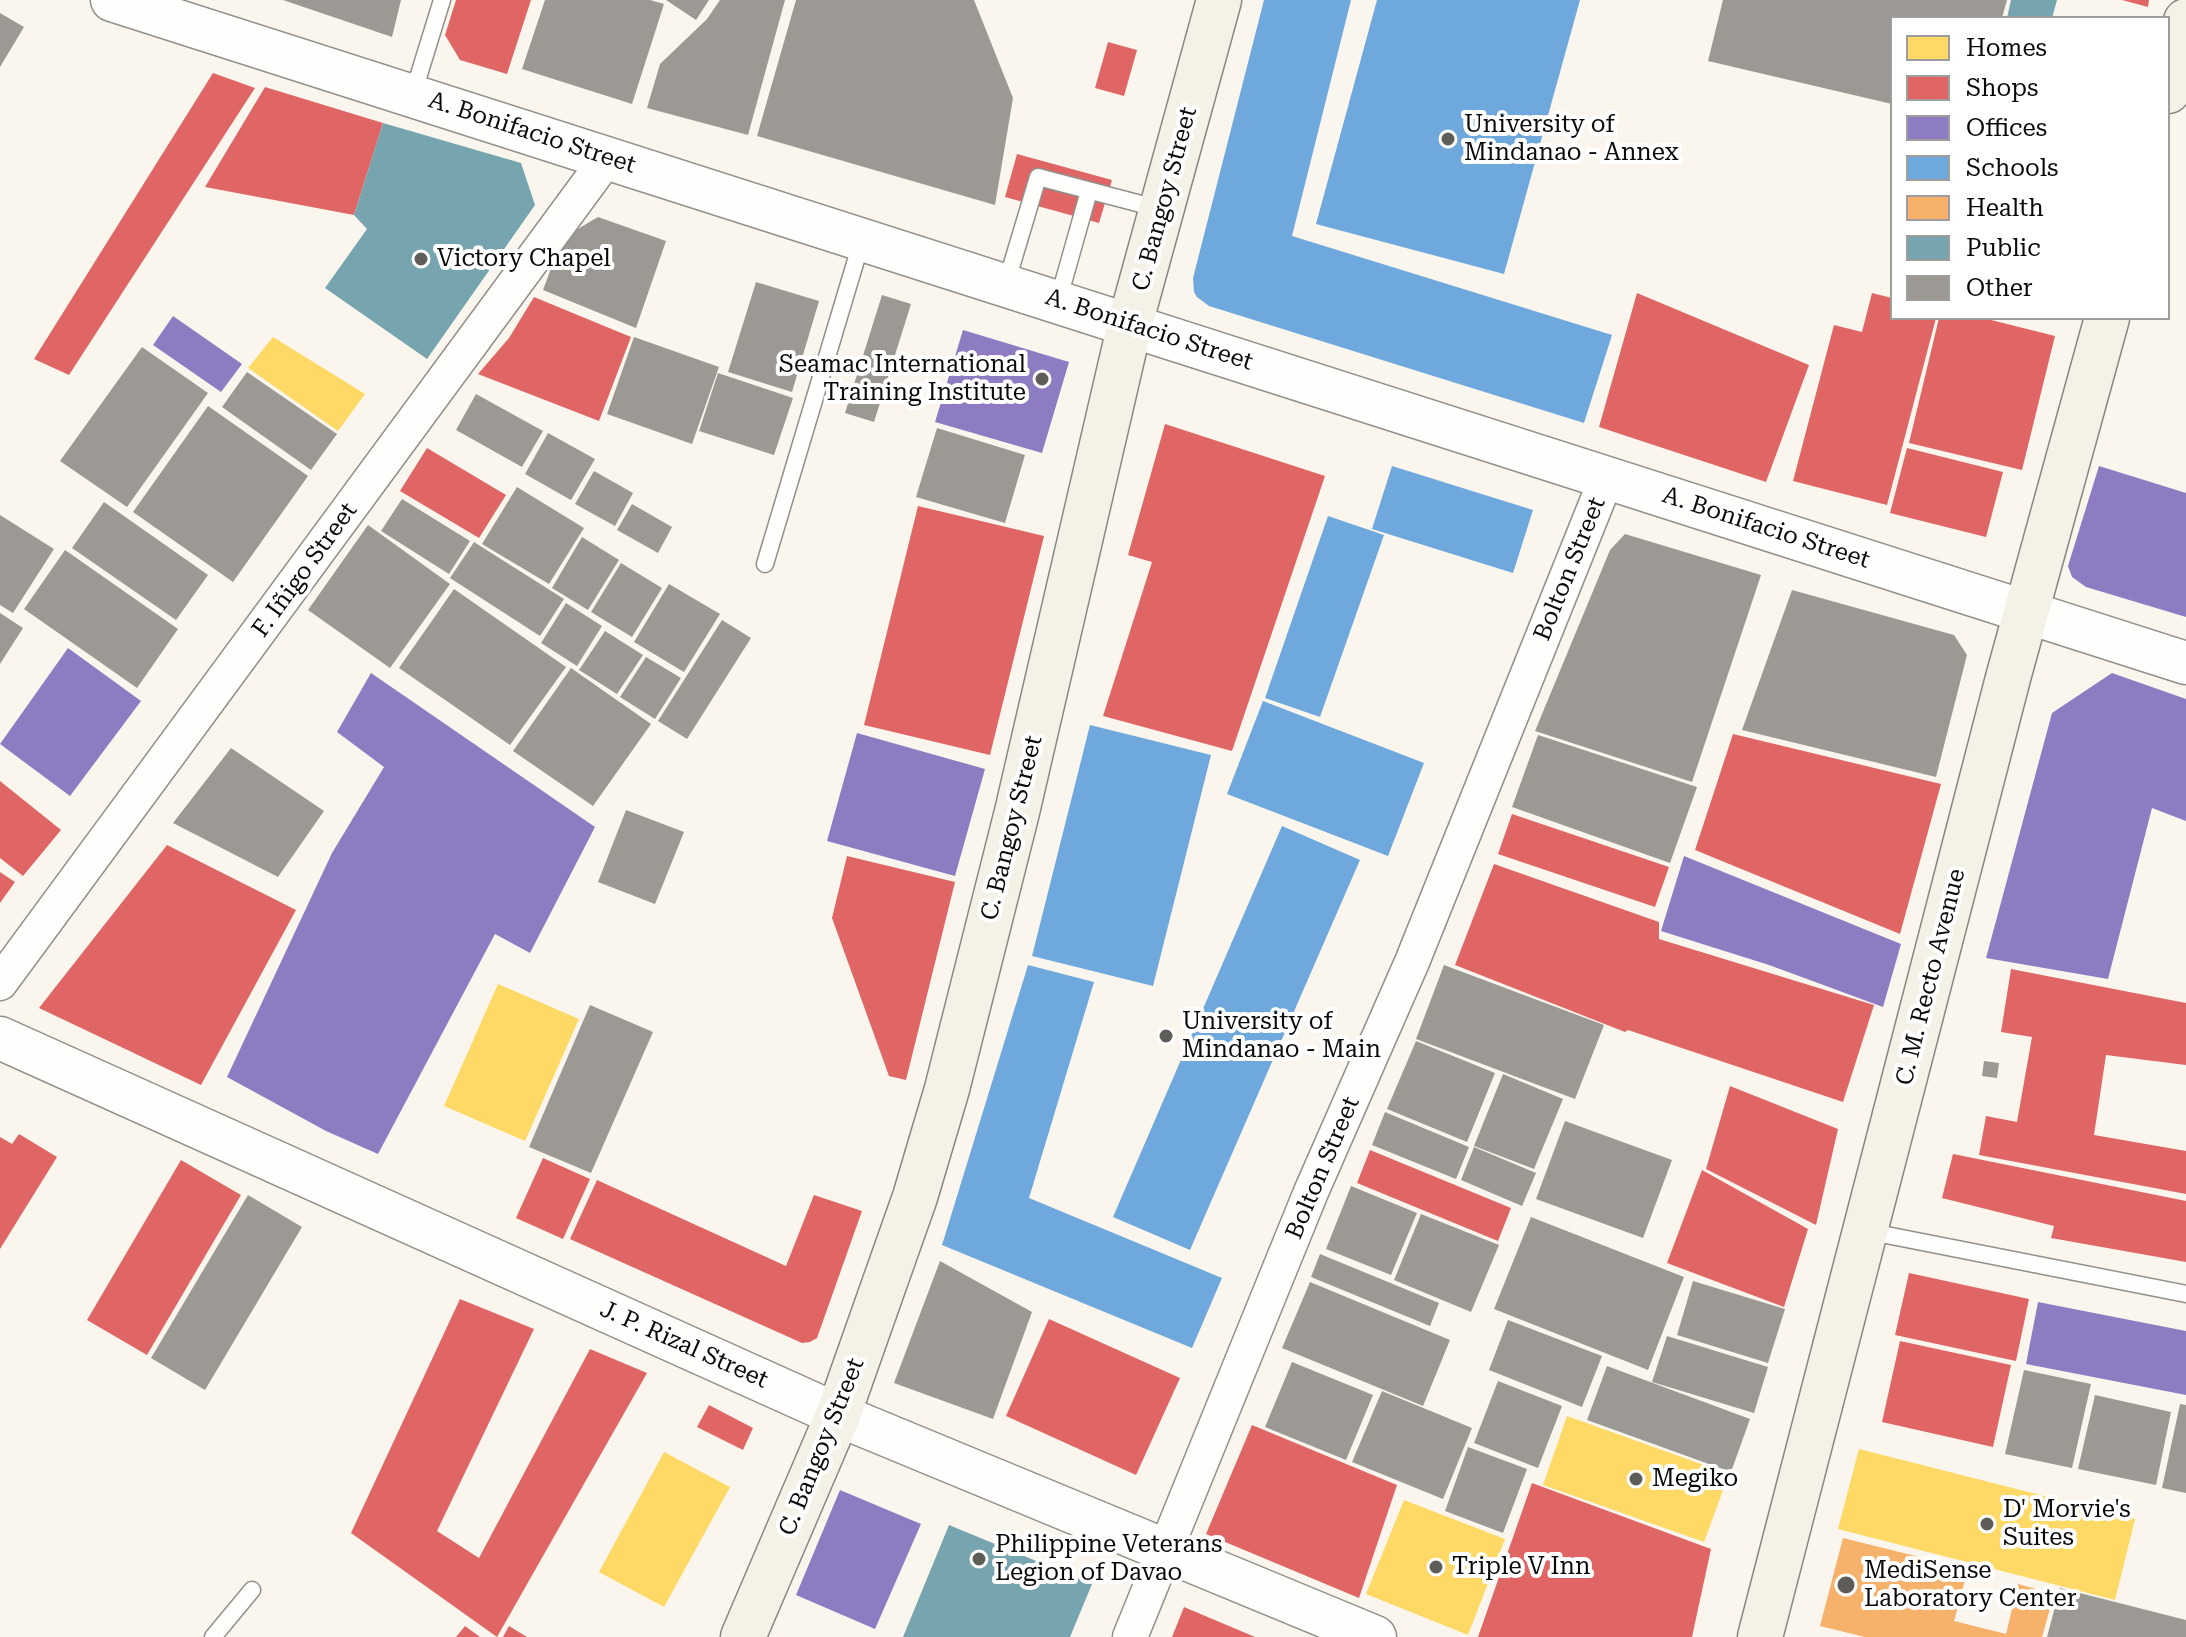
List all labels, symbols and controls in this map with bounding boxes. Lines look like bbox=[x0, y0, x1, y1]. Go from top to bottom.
legend bbox=[1890, 16, 2170, 320]
text: Homes bbox=[1966, 34, 2047, 62]
text: Shops bbox=[1966, 74, 2038, 102]
street label: A. Bonifacio Street bbox=[425, 86, 639, 180]
street label: C. Bangoy Street bbox=[1127, 104, 1203, 294]
place label: University of Mindanao - Annex bbox=[1464, 111, 1679, 167]
text: Offices bbox=[1966, 114, 2047, 142]
marker: University of Mindanao - Annex bbox=[1439, 130, 1457, 148]
text: Schools bbox=[1966, 154, 2059, 182]
text: Health bbox=[1966, 194, 2044, 222]
text: Public bbox=[1966, 234, 2041, 262]
place label: Victory Chapel bbox=[437, 245, 611, 273]
marker: Victory Chapel bbox=[412, 250, 430, 268]
text: Other bbox=[1966, 274, 2033, 302]
street label: A. Bonifacio Street bbox=[1042, 283, 1256, 377]
place label: Seamac International Training Institute bbox=[779, 351, 1026, 407]
marker: Seamac International Training Institute bbox=[1033, 370, 1051, 388]
street label: A. Bonifacio Street bbox=[1659, 481, 1873, 575]
street label: Bolton Street bbox=[1528, 493, 1612, 645]
street label: F. Iñigo Street bbox=[247, 497, 363, 643]
street label: C. Bangoy Street bbox=[975, 733, 1049, 923]
street label: C. M. Recto Avenue bbox=[1890, 866, 1972, 1088]
place label: University of Mindanao - Main bbox=[1182, 1008, 1381, 1064]
marker: University of Mindanao - Main bbox=[1157, 1027, 1175, 1045]
street label: Bolton Street bbox=[1280, 1092, 1366, 1244]
street label: J. P. Rizal Street bbox=[596, 1295, 772, 1395]
street label: C. Bangoy Street bbox=[773, 1354, 871, 1540]
place label: Megiko bbox=[1652, 1465, 1738, 1493]
marker: Megiko bbox=[1627, 1470, 1645, 1488]
place label: D' Morvie's Suites bbox=[2003, 1496, 2131, 1552]
marker: D' Morvie's Suites bbox=[1978, 1515, 1996, 1533]
place label: Philippine Veterans Legion of Davao bbox=[995, 1531, 1222, 1587]
marker: Philippine Veterans Legion of Davao bbox=[970, 1550, 988, 1568]
place label: Triple V Inn bbox=[1452, 1553, 1591, 1581]
place label: MediSense Laboratory Center bbox=[1864, 1557, 2076, 1613]
marker: Triple V Inn bbox=[1427, 1558, 1445, 1576]
marker: MediSense Laboratory Center bbox=[1835, 1574, 1857, 1596]

